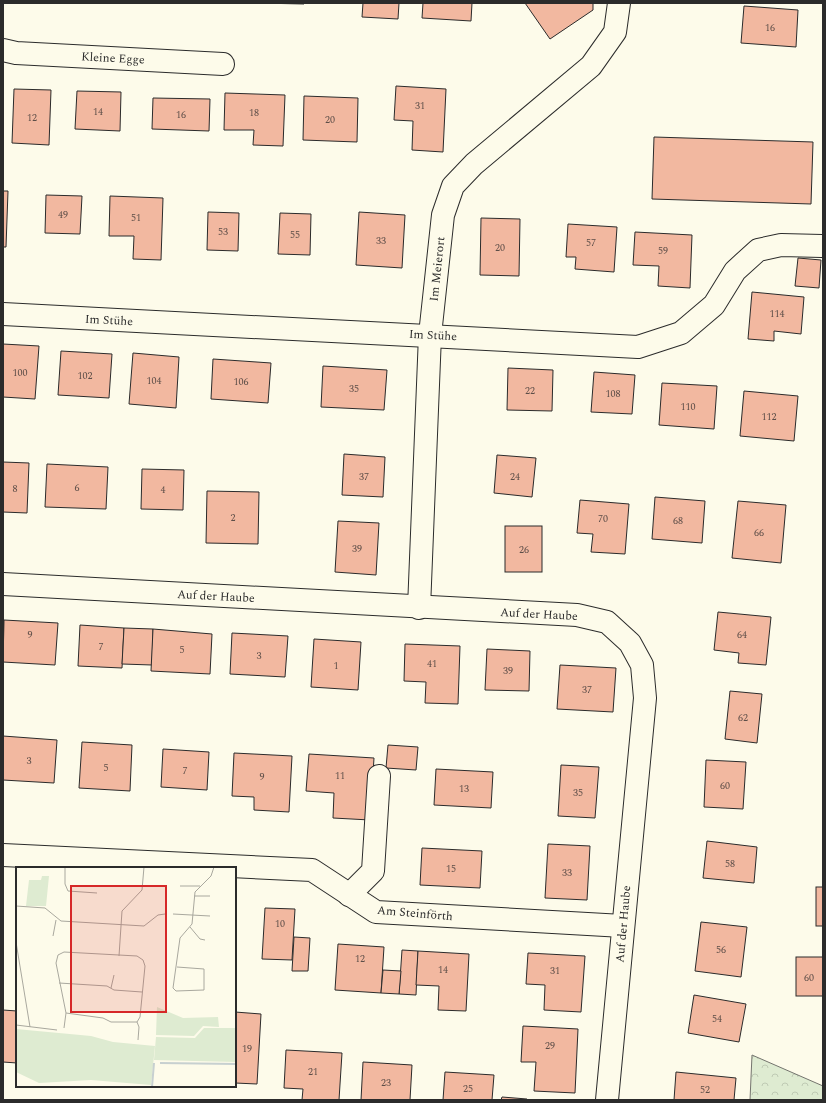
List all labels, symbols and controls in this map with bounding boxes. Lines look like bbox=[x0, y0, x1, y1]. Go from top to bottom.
house number: 16 bbox=[765, 20, 775, 36]
street label: Kleine Egge bbox=[81, 47, 145, 70]
house number: 31 bbox=[415, 98, 425, 114]
house number: 14 bbox=[93, 104, 103, 120]
house number: 18 bbox=[249, 105, 259, 121]
house number: 16 bbox=[176, 107, 186, 123]
house number: 12 bbox=[27, 110, 37, 126]
house number: 20 bbox=[325, 112, 335, 128]
house number: 49 bbox=[58, 207, 68, 223]
house number: 51 bbox=[131, 210, 141, 226]
house number: 53 bbox=[218, 224, 228, 240]
house number: 55 bbox=[290, 227, 300, 243]
house number: 33 bbox=[376, 233, 386, 249]
house number: 57 bbox=[586, 235, 596, 251]
street label: Im Meierort bbox=[425, 236, 450, 302]
house number: 20 bbox=[495, 240, 505, 256]
house number: 59 bbox=[658, 243, 668, 259]
house number: 114 bbox=[770, 306, 785, 322]
street label: Im Stühe bbox=[84, 310, 134, 331]
street label: Im Stühe bbox=[408, 325, 458, 346]
house number: 100 bbox=[13, 365, 28, 381]
house number: 102 bbox=[78, 368, 93, 384]
house number: 104 bbox=[147, 373, 162, 389]
house number: 106 bbox=[234, 374, 249, 390]
house number: 35 bbox=[349, 381, 359, 397]
house number: 22 bbox=[525, 383, 535, 399]
house number: 108 bbox=[606, 386, 621, 402]
house number: 110 bbox=[681, 399, 696, 415]
house number: 112 bbox=[762, 409, 777, 425]
house number: 37 bbox=[359, 469, 369, 485]
house number: 24 bbox=[510, 469, 520, 485]
house number: 6 bbox=[75, 480, 80, 496]
house number: 8 bbox=[13, 481, 18, 497]
house number: 4 bbox=[161, 482, 166, 498]
house number: 2 bbox=[231, 510, 236, 526]
house number: 70 bbox=[598, 511, 608, 527]
house number: 68 bbox=[673, 513, 683, 529]
house number: 66 bbox=[754, 525, 764, 541]
house number: 39 bbox=[352, 541, 362, 557]
house number: 26 bbox=[519, 542, 529, 558]
street label: Auf der Haube bbox=[177, 585, 255, 608]
street label: Auf der Haube bbox=[500, 603, 578, 626]
house number: 9 bbox=[28, 627, 33, 643]
house number: 64 bbox=[737, 627, 747, 643]
house number: 7 bbox=[99, 639, 104, 655]
house number: 5 bbox=[180, 642, 185, 658]
house number: 3 bbox=[257, 648, 262, 664]
house number: 41 bbox=[427, 656, 437, 672]
house number: 1 bbox=[334, 658, 339, 674]
house number: 39 bbox=[503, 663, 513, 679]
house number: 37 bbox=[582, 682, 592, 698]
house number: 62 bbox=[738, 710, 748, 726]
house number: 3 bbox=[27, 753, 32, 769]
house number: 5 bbox=[104, 760, 109, 776]
house number: 7 bbox=[183, 763, 188, 779]
house number: 11 bbox=[335, 768, 345, 784]
house number: 9 bbox=[260, 769, 265, 785]
house number: 60 bbox=[720, 778, 730, 794]
house number: 13 bbox=[459, 781, 469, 797]
house number: 35 bbox=[573, 785, 583, 801]
house number: 58 bbox=[725, 856, 735, 872]
house number: 15 bbox=[446, 861, 456, 877]
house number: 33 bbox=[562, 865, 572, 881]
inset map bbox=[16, 867, 236, 1087]
street label: Auf der Haube bbox=[611, 884, 636, 964]
street label: Am Steinförth bbox=[376, 901, 454, 926]
house number: 10 bbox=[275, 916, 285, 932]
house number: 56 bbox=[716, 942, 726, 958]
house number: 12 bbox=[355, 951, 365, 967]
house number: 14 bbox=[438, 962, 448, 978]
house number: 31 bbox=[550, 963, 560, 979]
house number: 60 bbox=[804, 970, 814, 986]
house number: 54 bbox=[712, 1011, 722, 1027]
house number: 29 bbox=[545, 1038, 555, 1054]
house number: 19 bbox=[242, 1041, 252, 1057]
house number: 21 bbox=[308, 1064, 318, 1080]
house number: 23 bbox=[381, 1075, 391, 1091]
house number: 25 bbox=[463, 1081, 473, 1097]
house number: 52 bbox=[700, 1082, 710, 1098]

